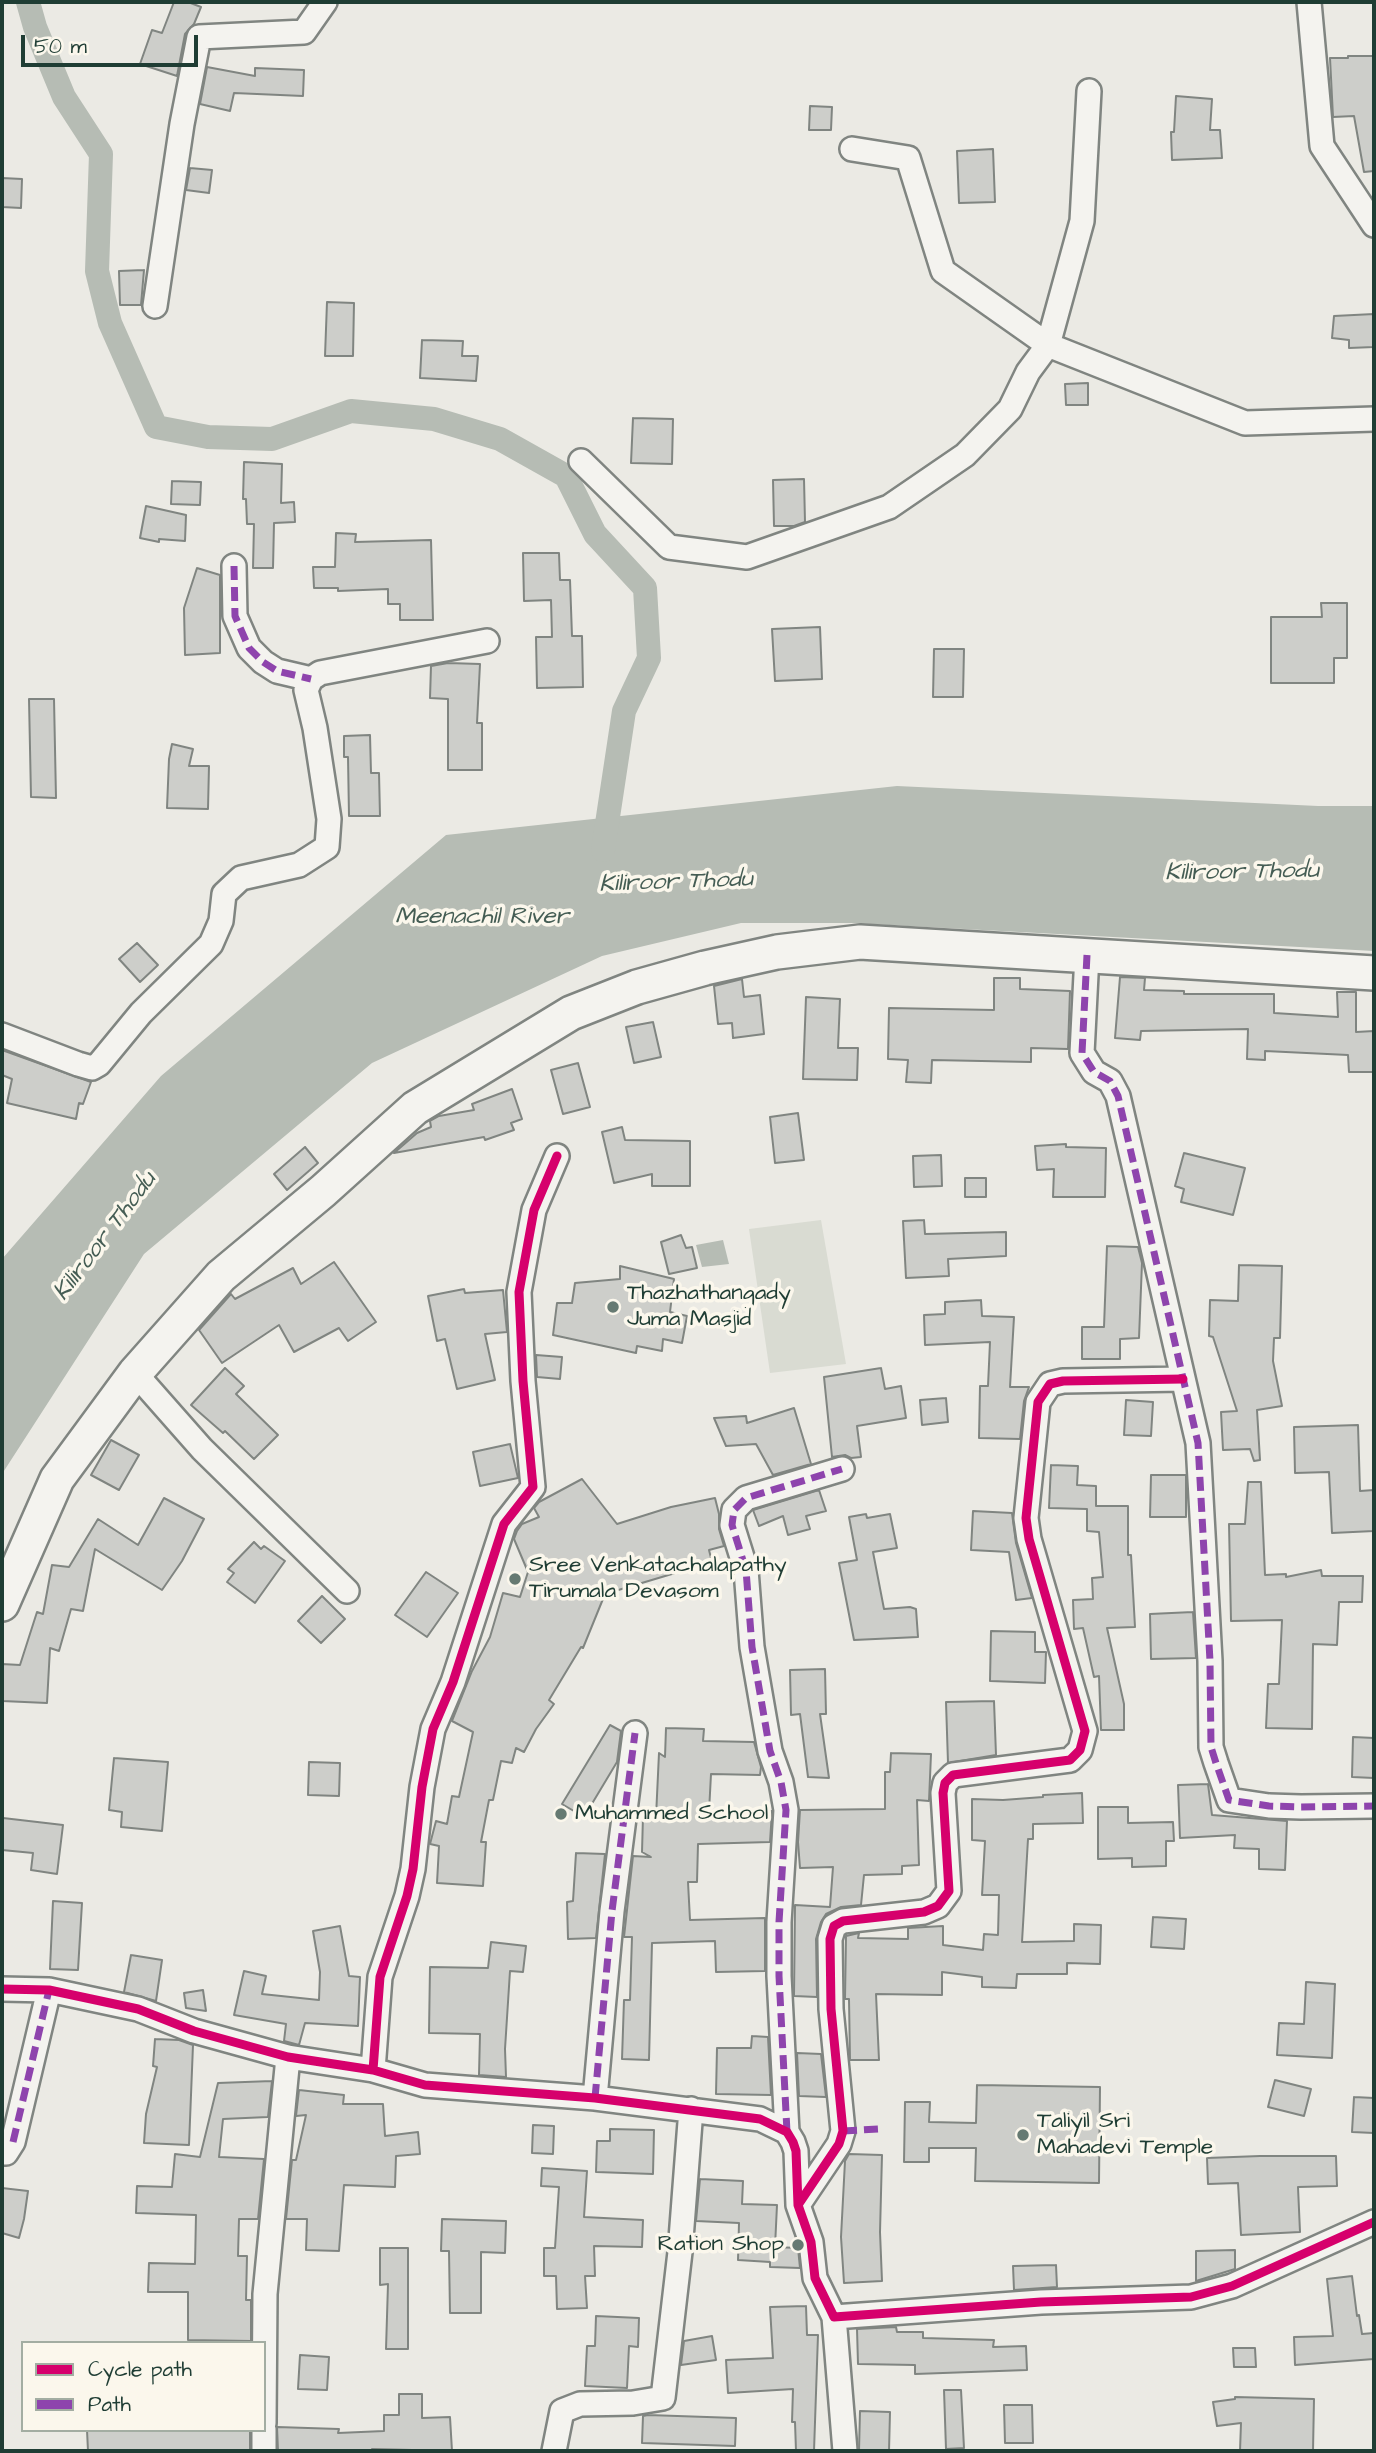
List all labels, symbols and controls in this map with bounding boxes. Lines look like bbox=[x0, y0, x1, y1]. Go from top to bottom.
scale bar bbox=[24, 21, 201, 65]
text: 50 m bbox=[34, 32, 87, 61]
water label: Kiliroor Thodu bbox=[1165, 857, 1319, 889]
water label: Kiliroor Thodu bbox=[599, 866, 753, 900]
water label: Meenachil River bbox=[395, 904, 569, 932]
water label: Kiliroor Thodu bbox=[48, 1167, 164, 1307]
place label: Thazhathangady Juma Masjid bbox=[627, 1280, 791, 1334]
marker: Thazhathangady Juma Masjid bbox=[605, 1299, 621, 1315]
place label: Sree Venkatachalapathy Tirumala Devasom bbox=[529, 1552, 787, 1606]
marker: Sree Venkatachalapathy Tirumala Devasom bbox=[507, 1571, 523, 1587]
place label: Muhammed School bbox=[575, 1800, 768, 1828]
marker: Muhammed School bbox=[553, 1806, 569, 1822]
place label: Taliyil Sri Mahadevi Temple bbox=[1037, 2108, 1213, 2162]
marker: Taliyil Sri Mahadevi Temple bbox=[1015, 2127, 1031, 2143]
place label: Ration Shop bbox=[658, 2231, 784, 2259]
marker: Ration Shop bbox=[790, 2237, 806, 2253]
legend bbox=[21, 2341, 266, 2432]
text: Cycle path bbox=[88, 2355, 192, 2384]
text: Path bbox=[88, 2390, 131, 2419]

